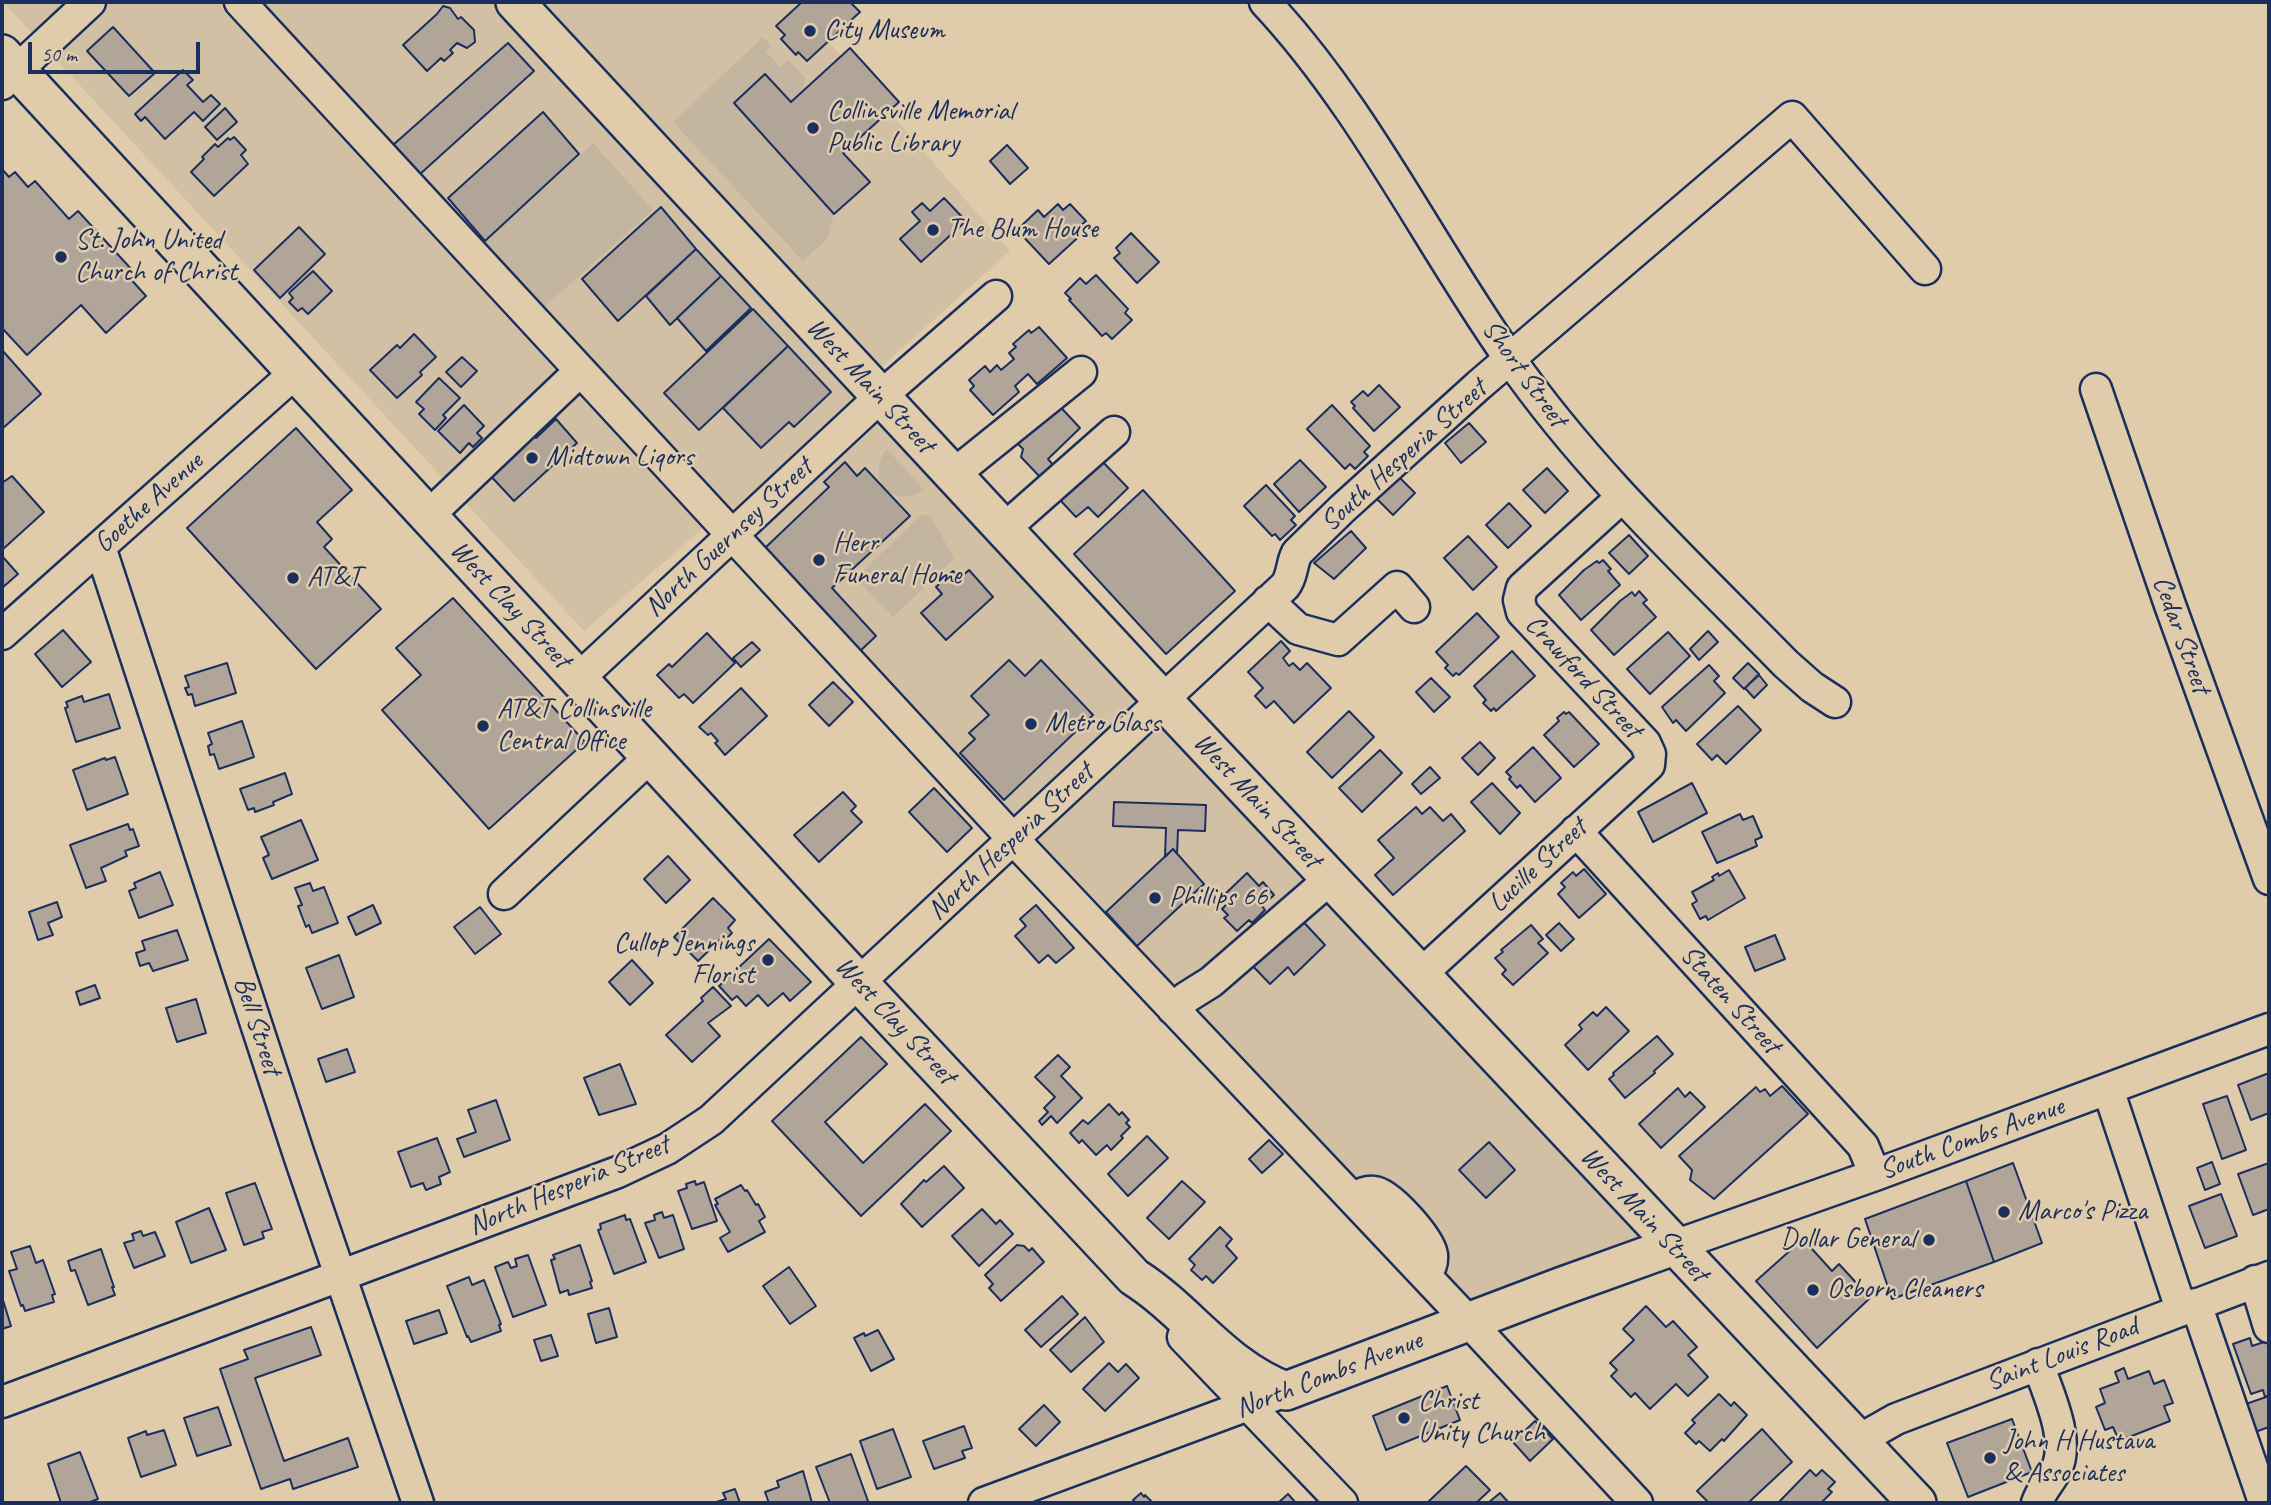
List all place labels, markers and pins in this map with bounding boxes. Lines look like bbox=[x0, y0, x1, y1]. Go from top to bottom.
place label: City Museum bbox=[824, 14, 944, 48]
marker: City Museum bbox=[802, 23, 818, 39]
place label: Collinsville Memorial Public Library bbox=[827, 95, 1014, 161]
marker: Collinsville Memorial Public Library bbox=[805, 120, 821, 136]
place label: The Blum House bbox=[947, 213, 1098, 247]
marker: The Blum House bbox=[925, 222, 941, 238]
place label: St. John United Church of Christ bbox=[75, 224, 237, 290]
marker: St. John United Church of Christ bbox=[53, 249, 69, 265]
place label: Midtown Liqors bbox=[546, 441, 693, 475]
marker: Midtown Liqors bbox=[524, 450, 540, 466]
place label: Herr Funeral Home bbox=[833, 527, 961, 593]
marker: Herr Funeral Home bbox=[811, 552, 827, 568]
place label: AT&T bbox=[307, 561, 361, 595]
marker: AT&T bbox=[285, 570, 301, 586]
place label: AT&T Collinsville Central Office bbox=[497, 693, 651, 759]
place label: Metro Glass bbox=[1045, 707, 1160, 741]
marker: Metro Glass bbox=[1023, 716, 1039, 732]
marker: AT&T Collinsville Central Office bbox=[475, 718, 491, 734]
place label: Phillips 66 bbox=[1169, 881, 1267, 915]
marker: Phillips 66 bbox=[1147, 890, 1163, 906]
place label: Cullop Jennings Florist bbox=[614, 927, 754, 993]
marker: Cullop Jennings Florist bbox=[760, 952, 776, 968]
place label: Marco's Pizza bbox=[2018, 1195, 2147, 1229]
marker: Marco's Pizza bbox=[1996, 1204, 2012, 1220]
place label: Dollar General bbox=[1780, 1223, 1915, 1257]
marker: Dollar General bbox=[1921, 1232, 1937, 1248]
place label: Osborn Cleaners bbox=[1827, 1273, 1982, 1307]
marker: Osborn Cleaners bbox=[1805, 1282, 1821, 1298]
place label: Christ Unity Church bbox=[1418, 1385, 1545, 1451]
marker: Christ Unity Church bbox=[1396, 1410, 1412, 1426]
place label: John H Hustava & Associates bbox=[2004, 1425, 2154, 1491]
marker: John H Hustava & Associates bbox=[1982, 1450, 1998, 1466]

